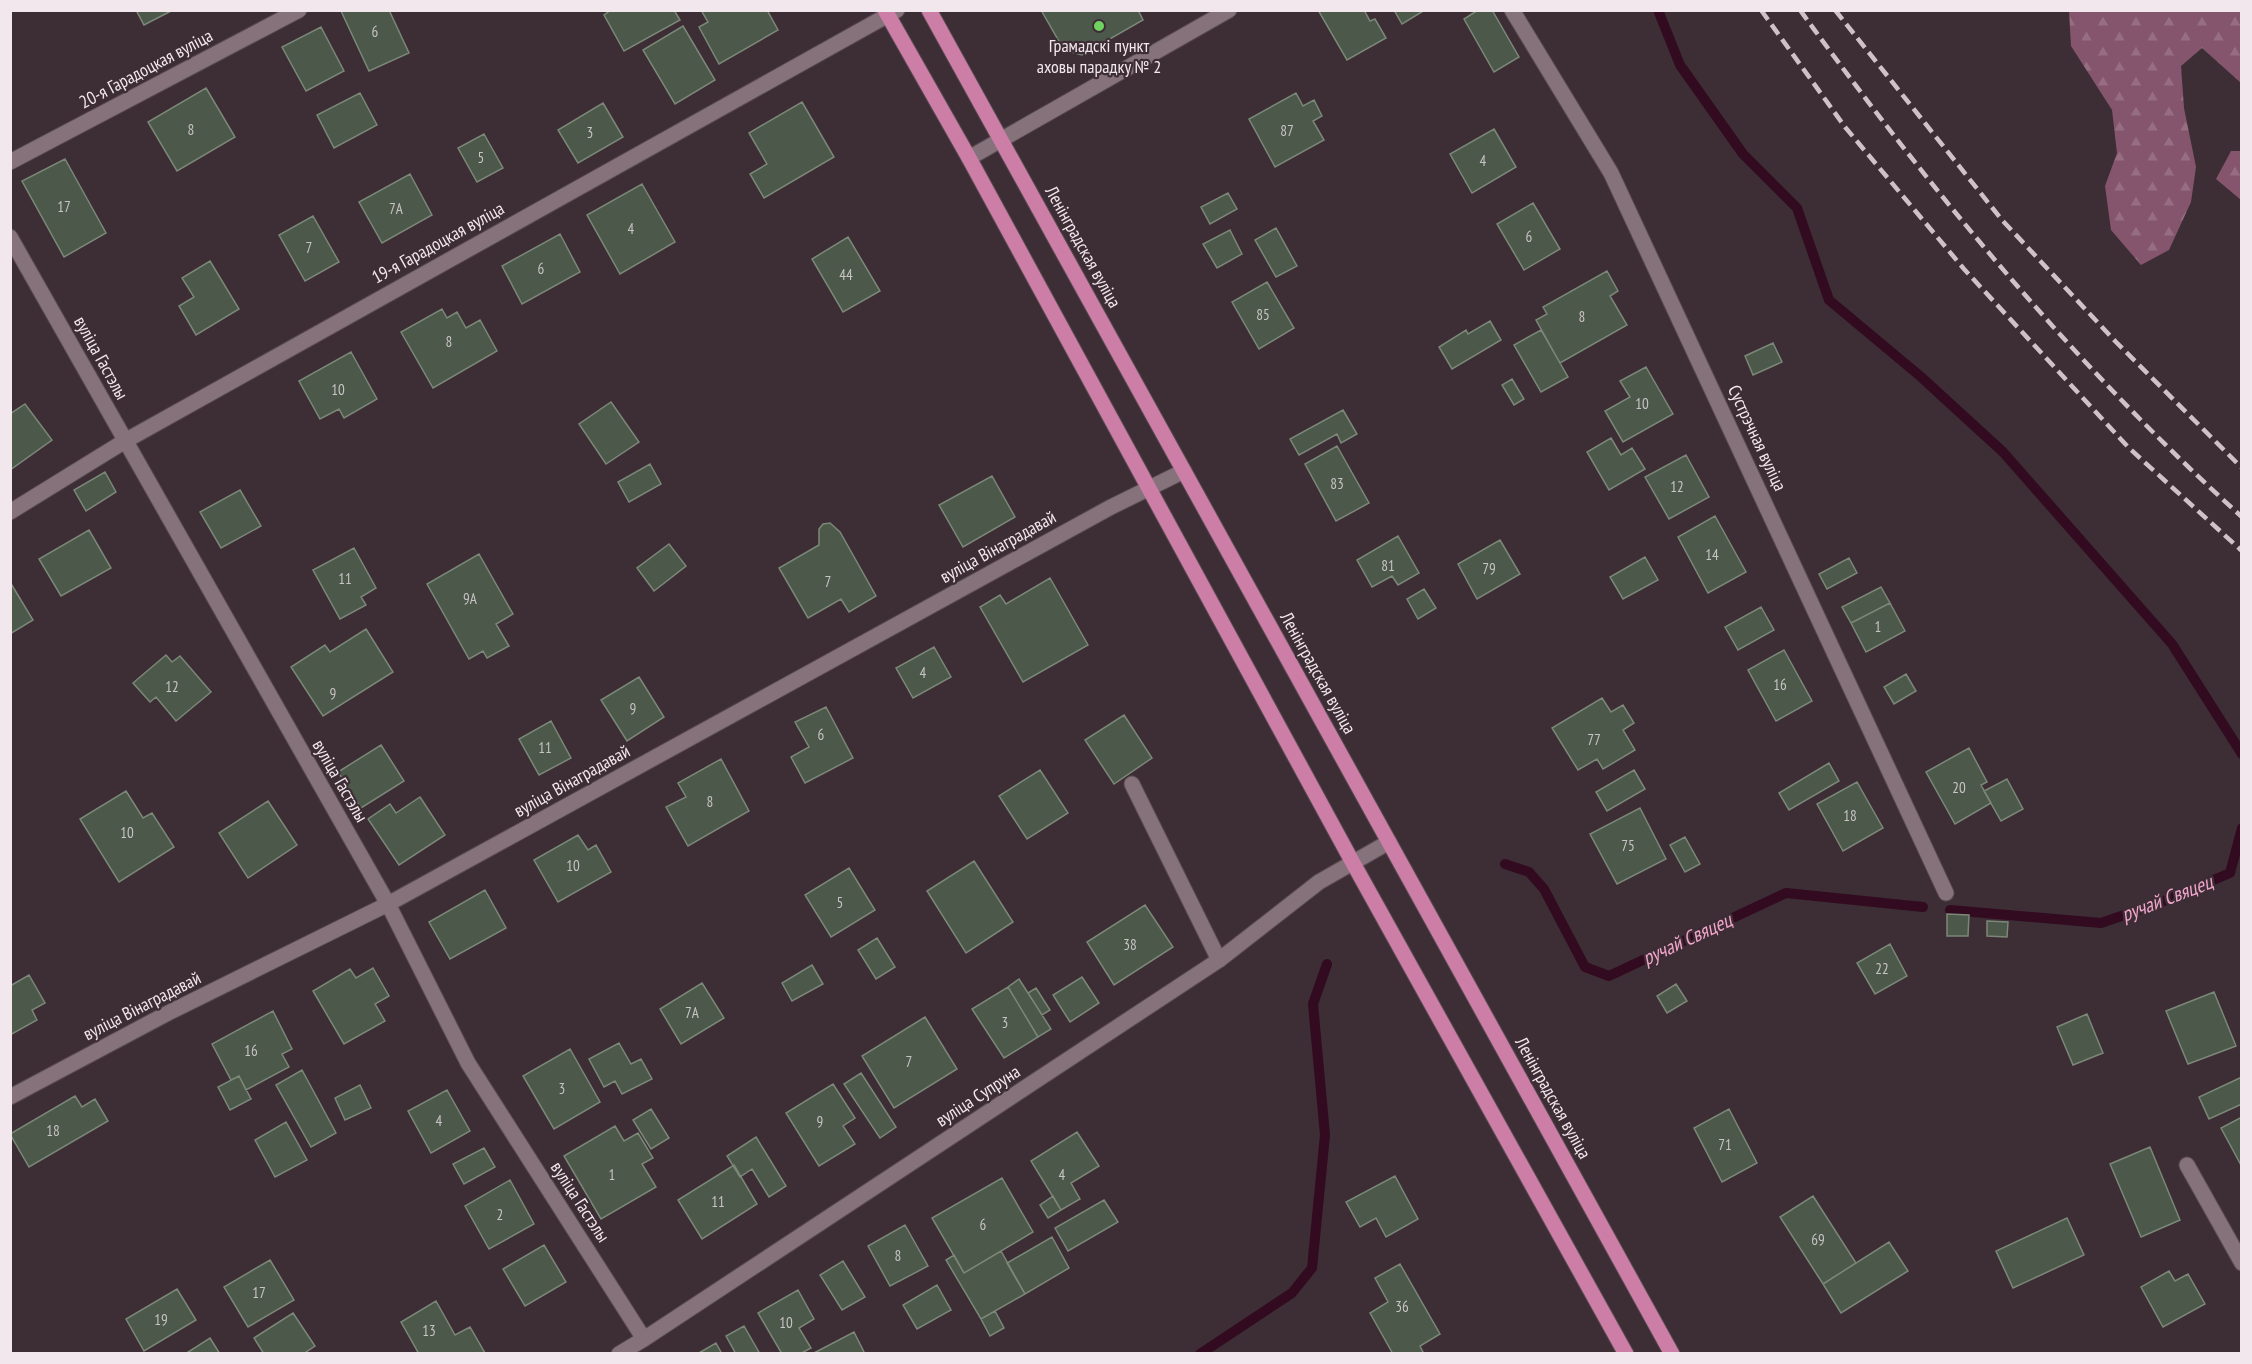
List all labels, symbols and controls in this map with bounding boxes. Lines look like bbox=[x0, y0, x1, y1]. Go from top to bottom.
marker: Грамадскі пункт аховы парадку № 2 bbox=[1092, 19, 1106, 33]
house number: 6 bbox=[372, 22, 379, 41]
street label: 20-я Гарадоцкая вуліца bbox=[75, 24, 217, 113]
place label: Грамадскі пункт аховы парадку № 2 bbox=[1037, 34, 1161, 78]
house number: 8 bbox=[188, 120, 194, 139]
house number: 87 bbox=[1280, 121, 1294, 140]
house number: 3 bbox=[587, 123, 593, 142]
house number: 5 bbox=[478, 148, 484, 167]
house number: 4 bbox=[1480, 151, 1487, 170]
street label: Ленінградская вуліца bbox=[1040, 181, 1126, 312]
house number: 17 bbox=[57, 197, 71, 216]
street label: 19-я Гарадоцкая вуліца bbox=[367, 197, 508, 289]
house number: 7А bbox=[389, 199, 404, 218]
house number: 4 bbox=[628, 219, 635, 238]
house number: 6 bbox=[1526, 227, 1533, 246]
house number: 7 bbox=[306, 238, 312, 257]
house number: 6 bbox=[538, 259, 545, 278]
house number: 44 bbox=[839, 265, 853, 284]
house number: 85 bbox=[1256, 305, 1270, 324]
house number: 8 bbox=[1579, 307, 1585, 326]
street label: вуліца Гастэлы bbox=[69, 312, 134, 403]
house number: 8 bbox=[446, 332, 452, 351]
house number: 10 bbox=[331, 380, 345, 399]
street label: Сустрэчная вуліца bbox=[1723, 381, 1792, 494]
house number: 10 bbox=[1635, 394, 1649, 413]
house number: 83 bbox=[1330, 474, 1344, 493]
house number: 12 bbox=[1670, 477, 1684, 496]
street label: вуліца Вінаградавай bbox=[936, 505, 1060, 588]
house number: 14 bbox=[1705, 545, 1719, 564]
house number: 81 bbox=[1381, 556, 1395, 575]
house number: 79 bbox=[1482, 559, 1496, 578]
house number: 11 bbox=[338, 569, 352, 588]
house number: 7 bbox=[825, 572, 831, 591]
house number: 9А bbox=[463, 589, 478, 608]
street label: Ленінградская вуліца bbox=[1275, 607, 1361, 738]
house number: 1 bbox=[1875, 617, 1881, 636]
house number: 4 bbox=[920, 663, 927, 682]
house number: 16 bbox=[1773, 675, 1787, 694]
house number: 12 bbox=[165, 677, 179, 696]
house number: 9 bbox=[330, 684, 336, 703]
house number: 9 bbox=[630, 699, 636, 718]
house number: 6 bbox=[818, 725, 825, 744]
house number: 77 bbox=[1587, 730, 1601, 749]
street label: вуліца Гастэлы bbox=[308, 735, 373, 826]
house number: 11 bbox=[538, 738, 552, 757]
street label: вуліца Вінаградавай bbox=[510, 739, 634, 822]
house number: 20 bbox=[1952, 778, 1966, 797]
house number: 8 bbox=[707, 792, 713, 811]
house number: 18 bbox=[1843, 806, 1857, 825]
house number: 10 bbox=[120, 823, 134, 842]
house number: 75 bbox=[1621, 836, 1635, 855]
house number: 10 bbox=[566, 856, 580, 875]
water label: ручай Свяцец bbox=[2118, 868, 2217, 927]
house number: 5 bbox=[837, 893, 843, 912]
water label: ручай Свяцец bbox=[1638, 906, 1737, 971]
house number: 38 bbox=[1123, 935, 1137, 954]
house number: 22 bbox=[1875, 959, 1889, 978]
street label: вуліца Вінаградавай bbox=[79, 966, 205, 1045]
house number: 7А bbox=[685, 1003, 700, 1022]
house number: 3 bbox=[1002, 1013, 1008, 1032]
street label: Ленінградская вуліца bbox=[1510, 1032, 1596, 1163]
house number: 16 bbox=[244, 1041, 258, 1060]
house number: 7 bbox=[906, 1052, 912, 1071]
street label: вуліца Супруна bbox=[931, 1060, 1024, 1131]
house number: 3 bbox=[559, 1079, 565, 1098]
house number: 4 bbox=[436, 1111, 443, 1130]
house number: 9 bbox=[817, 1112, 823, 1131]
house number: 18 bbox=[46, 1121, 60, 1140]
house number: 71 bbox=[1718, 1135, 1732, 1154]
street label: вуліца Гастэлы bbox=[546, 1157, 615, 1246]
house number: 1 bbox=[609, 1165, 615, 1184]
house number: 4 bbox=[1059, 1165, 1066, 1184]
house number: 11 bbox=[711, 1192, 725, 1211]
house number: 2 bbox=[497, 1205, 503, 1224]
house number: 6 bbox=[980, 1215, 987, 1234]
house number: 69 bbox=[1811, 1230, 1825, 1249]
house number: 8 bbox=[895, 1246, 901, 1265]
house number: 17 bbox=[252, 1283, 266, 1302]
house number: 36 bbox=[1395, 1297, 1409, 1316]
house number: 19 bbox=[154, 1310, 168, 1329]
house number: 10 bbox=[779, 1313, 793, 1332]
house number: 13 bbox=[422, 1321, 436, 1340]

